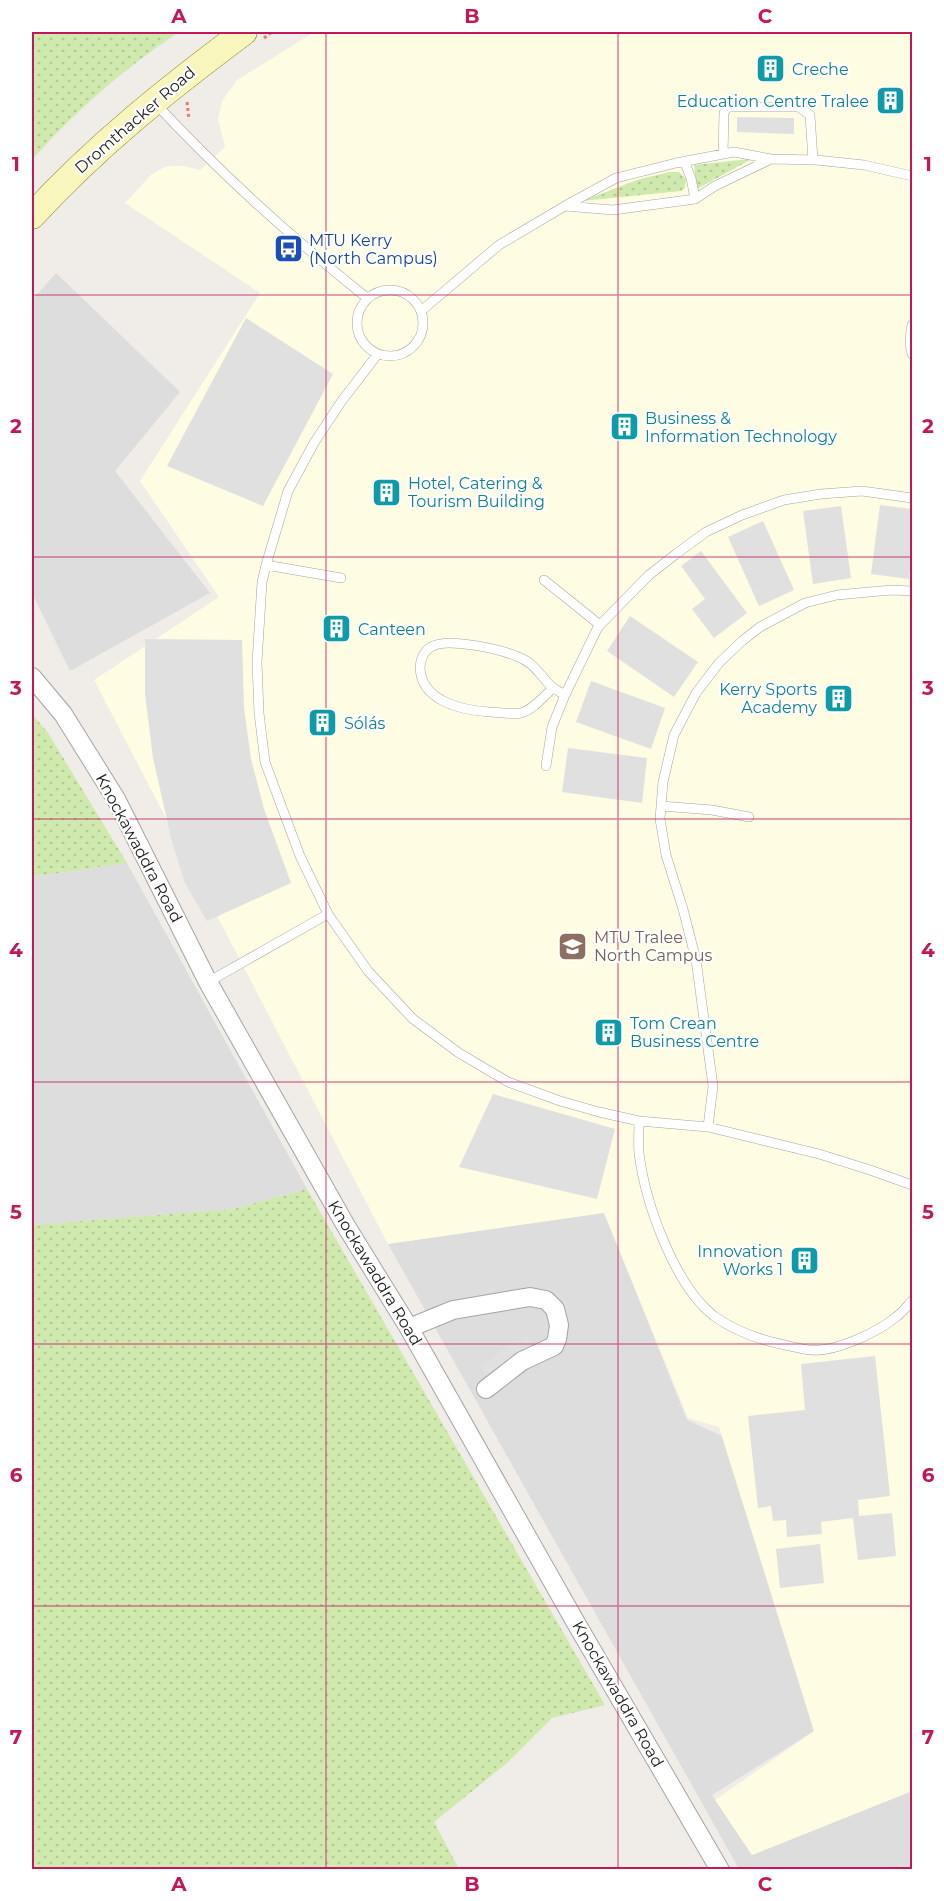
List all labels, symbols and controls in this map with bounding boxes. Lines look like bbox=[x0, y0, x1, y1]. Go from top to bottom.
text: A bbox=[170, 4, 187, 28]
text: B bbox=[464, 4, 480, 28]
text: C bbox=[758, 4, 773, 28]
building icon: Creche bbox=[755, 53, 787, 85]
place label: Creche bbox=[792, 60, 849, 79]
street label: Dromthacker Road bbox=[71, 63, 199, 177]
building icon: Education Centre Tralee bbox=[874, 85, 906, 117]
place label: Education Centre Tralee bbox=[677, 92, 869, 111]
text: 1 bbox=[12, 152, 20, 176]
text: 1 bbox=[924, 152, 932, 176]
place label: MTU Kerry (North Campus) bbox=[309, 231, 438, 268]
bus stop icon: MTU Kerry (North Campus) bbox=[272, 233, 304, 265]
place label: Business & Information Technology bbox=[645, 409, 837, 446]
building icon: Business & Information Technology bbox=[608, 411, 640, 443]
text: 2 bbox=[10, 414, 22, 438]
text: 2 bbox=[922, 414, 934, 438]
place label: Hotel, Catering & Tourism Building bbox=[408, 474, 545, 511]
building icon: Hotel, Catering & Tourism Building bbox=[371, 476, 403, 508]
building icon: Canteen bbox=[321, 613, 353, 645]
place label: Canteen bbox=[358, 620, 426, 639]
text: 3 bbox=[9, 676, 22, 700]
text: 3 bbox=[921, 676, 934, 700]
place label: Kerry Sports Academy bbox=[719, 680, 817, 717]
building icon: Kerry Sports Academy bbox=[822, 682, 854, 714]
building icon: Sólás bbox=[307, 707, 339, 739]
place label: Sólás bbox=[344, 714, 386, 733]
street label: Knockawaddra Road bbox=[92, 770, 186, 926]
place label: MTU Tralee North Campus bbox=[594, 928, 712, 965]
school or university icon: MTU Tralee North Campus bbox=[557, 930, 589, 962]
text: 4 bbox=[9, 938, 23, 962]
text: 4 bbox=[921, 938, 935, 962]
place label: Tom Crean Business Centre bbox=[630, 1014, 759, 1051]
building icon: Tom Crean Business Centre bbox=[593, 1016, 625, 1048]
street label: Knockawaddra Road bbox=[324, 1197, 426, 1349]
text: 5 bbox=[10, 1200, 22, 1224]
text: 5 bbox=[922, 1200, 934, 1224]
place label: Innovation Works 1 bbox=[697, 1242, 783, 1279]
building icon: Innovation Works 1 bbox=[788, 1244, 820, 1276]
text: 6 bbox=[10, 1463, 23, 1487]
text: 6 bbox=[922, 1463, 935, 1487]
street label: Knockawaddra Road bbox=[568, 1617, 668, 1771]
text: 7 bbox=[10, 1725, 22, 1749]
text: 7 bbox=[922, 1725, 934, 1749]
text: A bbox=[170, 1872, 187, 1896]
text: B bbox=[464, 1872, 480, 1896]
text: C bbox=[758, 1872, 773, 1896]

